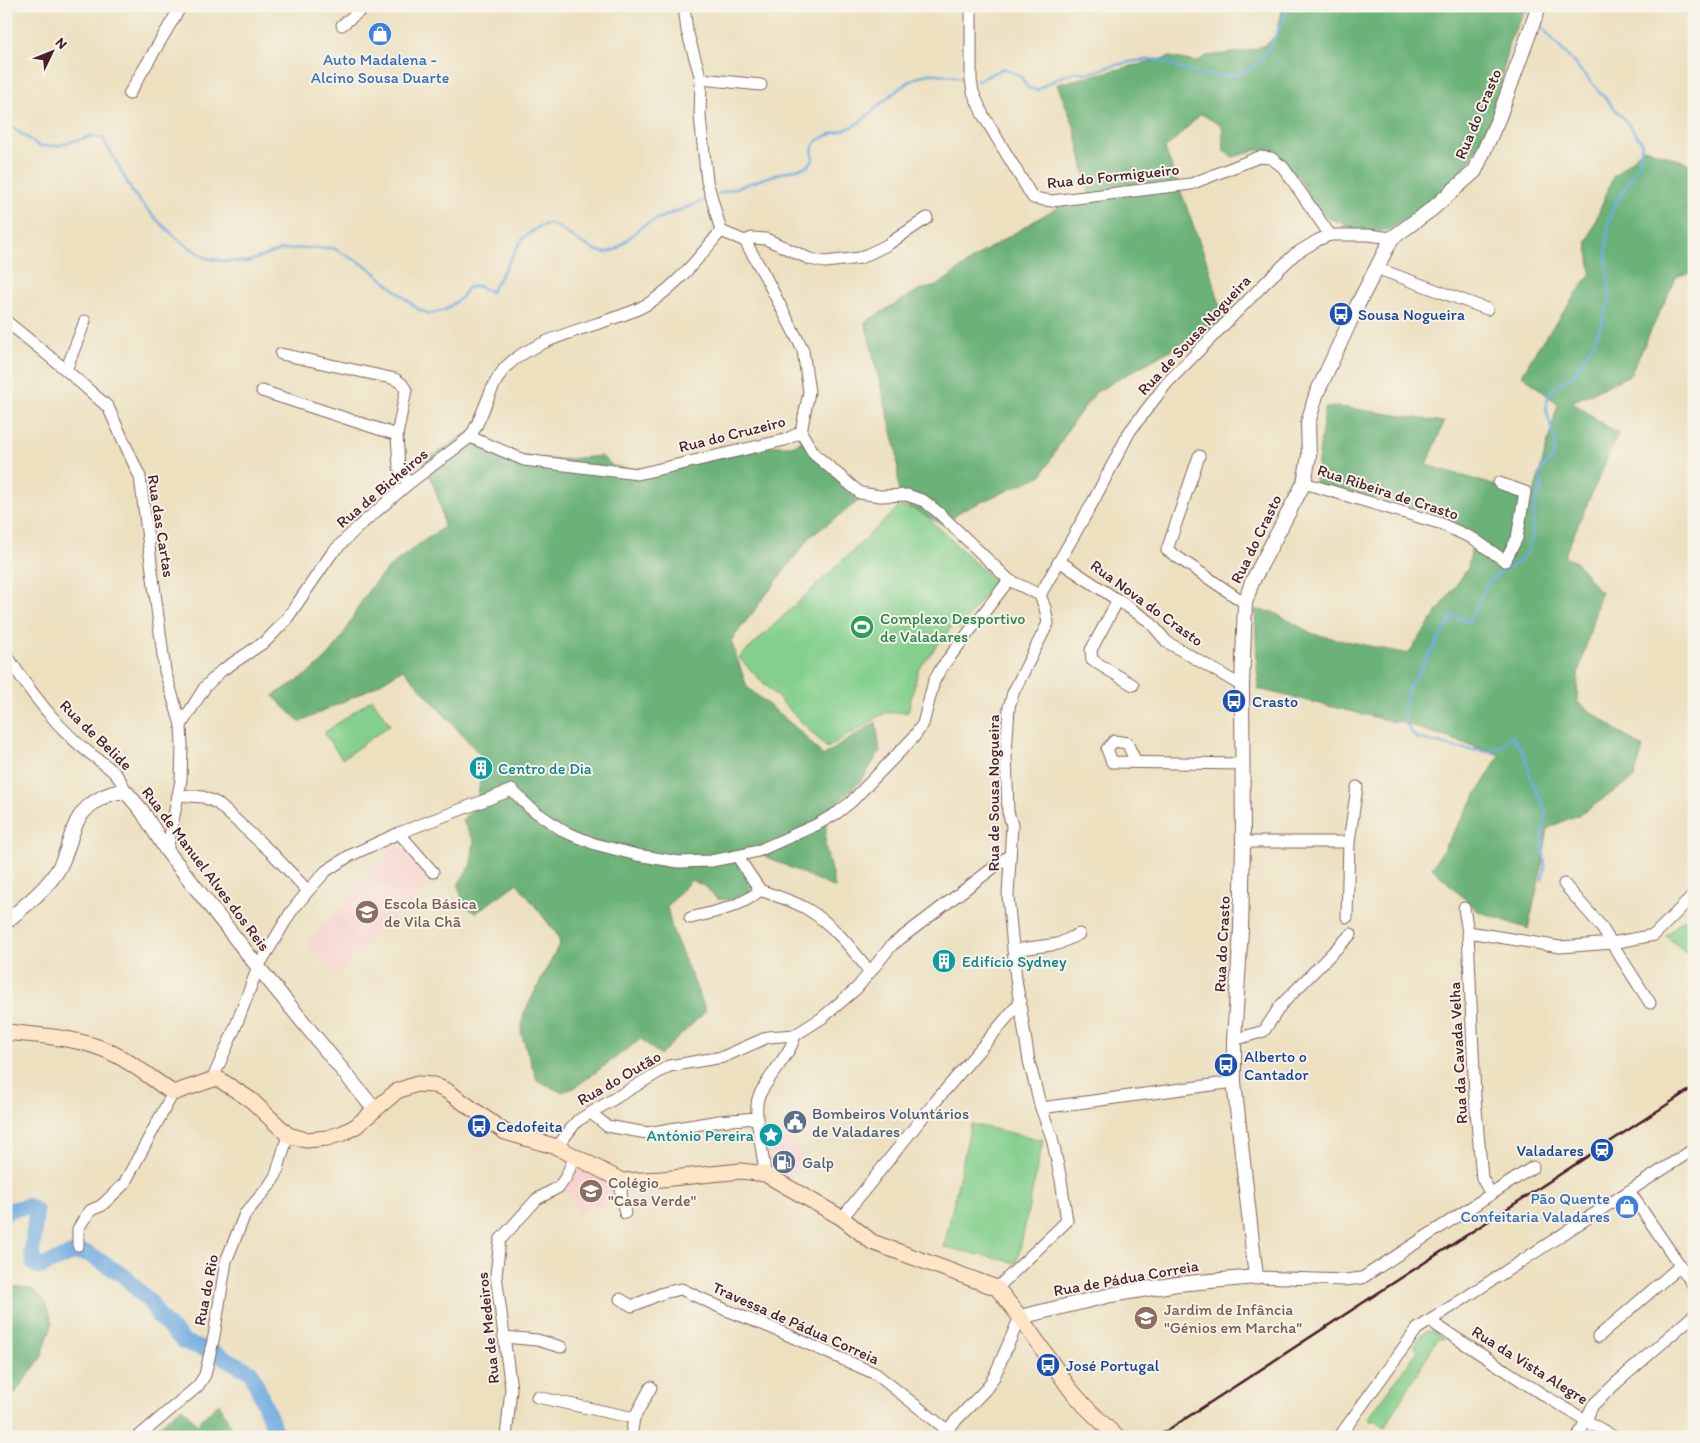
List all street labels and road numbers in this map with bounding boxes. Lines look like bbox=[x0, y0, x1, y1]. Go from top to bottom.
street label: Rua do Crasto bbox=[1450, 66, 1506, 162]
street label: Rua do Formigueiro bbox=[1046, 160, 1180, 192]
street label: Rua de Sousa Nogueira bbox=[1133, 271, 1255, 399]
street label: Rua do Cruzeiro bbox=[677, 412, 787, 456]
street label: Rua de Bicheiros bbox=[332, 444, 432, 532]
street label: Rua Ribeira de Crasto bbox=[1315, 460, 1461, 524]
street label: Rua das Cartas bbox=[143, 473, 179, 579]
street label: Rua do Crasto bbox=[1226, 491, 1286, 587]
street label: Rua Nova do Crasto bbox=[1087, 556, 1207, 650]
street label: Rua de Belide bbox=[56, 696, 136, 774]
street label: Rua de Sousa Nogueira bbox=[984, 714, 1003, 872]
street label: Rua de Manuel Alves dos Reis bbox=[138, 783, 274, 955]
street label: Rua do Crasto bbox=[1210, 895, 1234, 993]
street label: Rua da Cavada Velha bbox=[1445, 981, 1471, 1125]
street label: Rua do Outão bbox=[574, 1046, 664, 1110]
street label: Rua do Rio bbox=[190, 1253, 222, 1327]
street label: Rua de Pádua Correia bbox=[1052, 1256, 1201, 1300]
street label: Rua de Medeiros bbox=[473, 1271, 503, 1385]
street label: Travessa de Pádua Correia bbox=[710, 1278, 883, 1369]
street label: Rua da Vista Alegre bbox=[1468, 1322, 1592, 1408]

